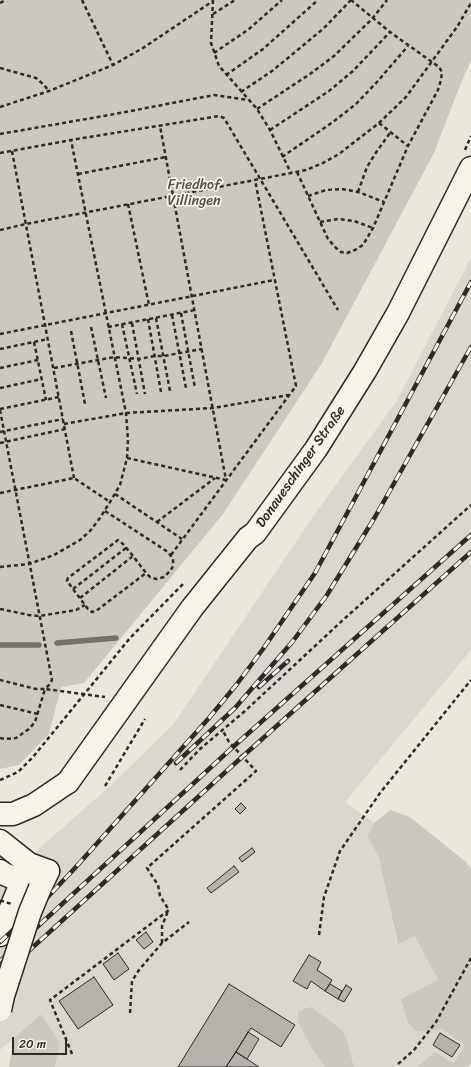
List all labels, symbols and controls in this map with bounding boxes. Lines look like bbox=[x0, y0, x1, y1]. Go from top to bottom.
park label: Friedhof Villingen bbox=[168, 177, 220, 210]
street label: Donaueschinger Straße bbox=[253, 403, 349, 531]
scale bar bbox=[14, 1029, 69, 1055]
text: 20 m bbox=[19, 1033, 46, 1055]

